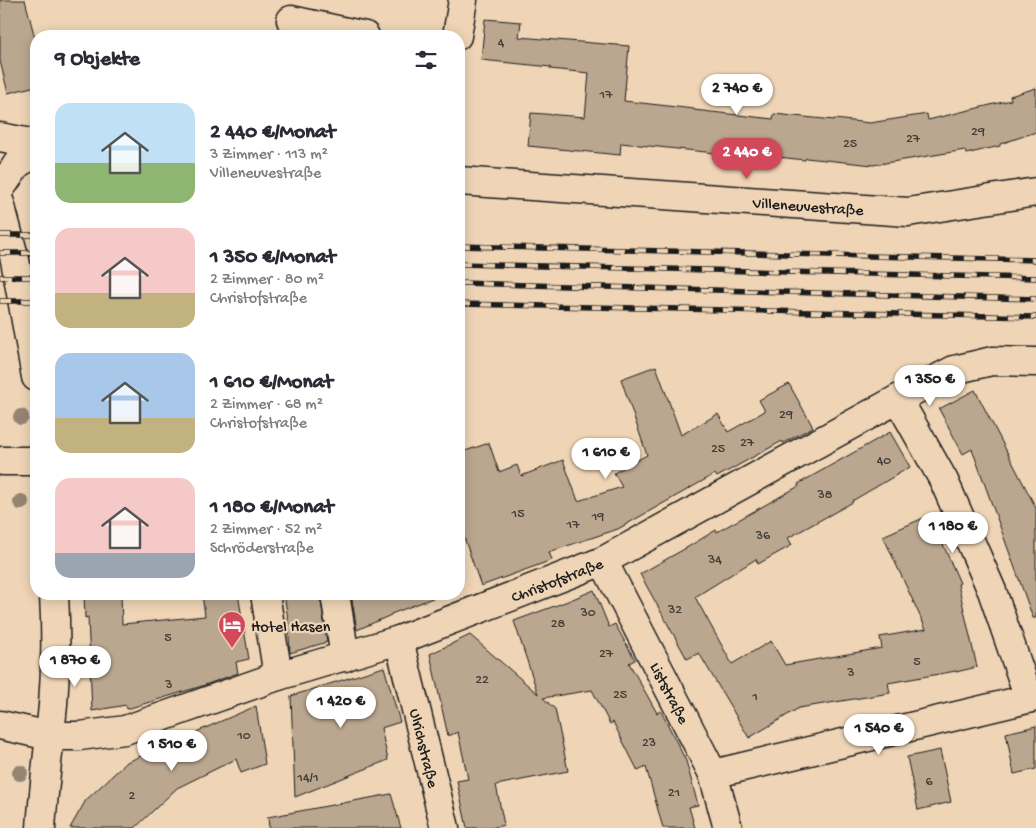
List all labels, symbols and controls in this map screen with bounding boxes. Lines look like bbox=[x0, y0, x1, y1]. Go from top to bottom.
house number: 4 bbox=[498, 35, 505, 52]
icon: filters bbox=[412, 46, 440, 74]
text: 9 Objekte bbox=[55, 48, 140, 73]
pin: 2 740 € bbox=[691, 74, 783, 116]
text: 2 740 € bbox=[712, 80, 762, 99]
house number: 17 bbox=[599, 87, 613, 104]
text: 2 440 €/Monat bbox=[210, 121, 335, 146]
icon: home bbox=[95, 123, 155, 183]
house number: 29 bbox=[971, 124, 985, 141]
house number: 27 bbox=[906, 131, 921, 148]
house number: 25 bbox=[843, 136, 857, 153]
pin: 2 440 € bbox=[701, 138, 793, 180]
text: 2 440 € bbox=[722, 144, 772, 163]
text: 3 Zimmer · 113 m² bbox=[210, 146, 328, 165]
text: Villeneuvestraße bbox=[210, 165, 321, 184]
street label: Villeneuvestraße bbox=[751, 195, 865, 222]
text: 1 350 €/Monat bbox=[210, 246, 336, 271]
icon: home bbox=[95, 248, 155, 308]
text: 2 Zimmer · 80 m² bbox=[210, 271, 324, 290]
text: Christofstraße bbox=[210, 290, 307, 309]
pin: 1 350 € bbox=[884, 364, 976, 407]
text: 1 610 €/Monat bbox=[210, 371, 333, 396]
text: 1 350 € bbox=[905, 371, 955, 390]
icon: home bbox=[95, 373, 155, 433]
text: 2 Zimmer · 68 m² bbox=[210, 396, 323, 415]
house number: 29 bbox=[779, 407, 793, 424]
text: Christofstraße bbox=[210, 415, 307, 434]
house number: 27 bbox=[740, 435, 755, 452]
pin: 1 610 € bbox=[560, 438, 652, 480]
house number: 25 bbox=[711, 441, 725, 458]
text: 1 610 € bbox=[582, 444, 630, 463]
house number: 40 bbox=[877, 453, 891, 470]
house number: 38 bbox=[817, 487, 833, 504]
text: 1 180 €/Monat bbox=[210, 496, 334, 521]
icon: home bbox=[95, 498, 155, 558]
house number: 15 bbox=[510, 506, 525, 523]
house number: 19 bbox=[591, 509, 604, 526]
pin: 1 180 € bbox=[907, 512, 999, 554]
house number: 17 bbox=[566, 517, 580, 534]
text: 1 180 € bbox=[929, 518, 977, 537]
text: 2 Zimmer · 52 m² bbox=[210, 521, 322, 540]
house number: 36 bbox=[755, 528, 771, 545]
text: Schröderstraße bbox=[210, 540, 314, 559]
house number: 34 bbox=[707, 552, 722, 569]
street label: Christofstraße bbox=[509, 556, 607, 609]
house number: 32 bbox=[667, 602, 682, 619]
house number: 30 bbox=[579, 605, 596, 622]
hotel icon: Hotel Hasen bbox=[217, 610, 247, 649]
house number: 28 bbox=[551, 616, 566, 633]
place label: Hotel Hasen bbox=[251, 619, 331, 638]
house number: 5 bbox=[164, 630, 172, 647]
pin: 1 870 € bbox=[29, 646, 121, 688]
house number: 27 bbox=[599, 646, 614, 663]
text: 1 870 € bbox=[50, 652, 100, 671]
house number: 5 bbox=[913, 654, 921, 671]
street label: Liststraße bbox=[644, 660, 692, 729]
house number: 3 bbox=[846, 665, 855, 682]
house number: 22 bbox=[475, 672, 489, 689]
house number: 3 bbox=[164, 677, 173, 694]
pin: 1 420 € bbox=[295, 686, 387, 729]
house number: 25 bbox=[613, 687, 627, 704]
house number: 1 bbox=[751, 689, 758, 706]
text: 1 420 € bbox=[317, 693, 365, 712]
street label: Ulrichstraße bbox=[403, 707, 441, 791]
pin: 1 540 € bbox=[833, 714, 925, 756]
text: 1 540 € bbox=[855, 720, 903, 739]
house number: 10 bbox=[236, 728, 251, 745]
pin: 1 510 € bbox=[126, 730, 218, 772]
house number: 23 bbox=[642, 735, 656, 752]
text: 1 510 € bbox=[148, 736, 196, 755]
house number: 14/1 bbox=[296, 770, 319, 787]
house number: 6 bbox=[925, 774, 933, 791]
house number: 21 bbox=[668, 785, 680, 802]
house number: 2 bbox=[129, 788, 136, 805]

